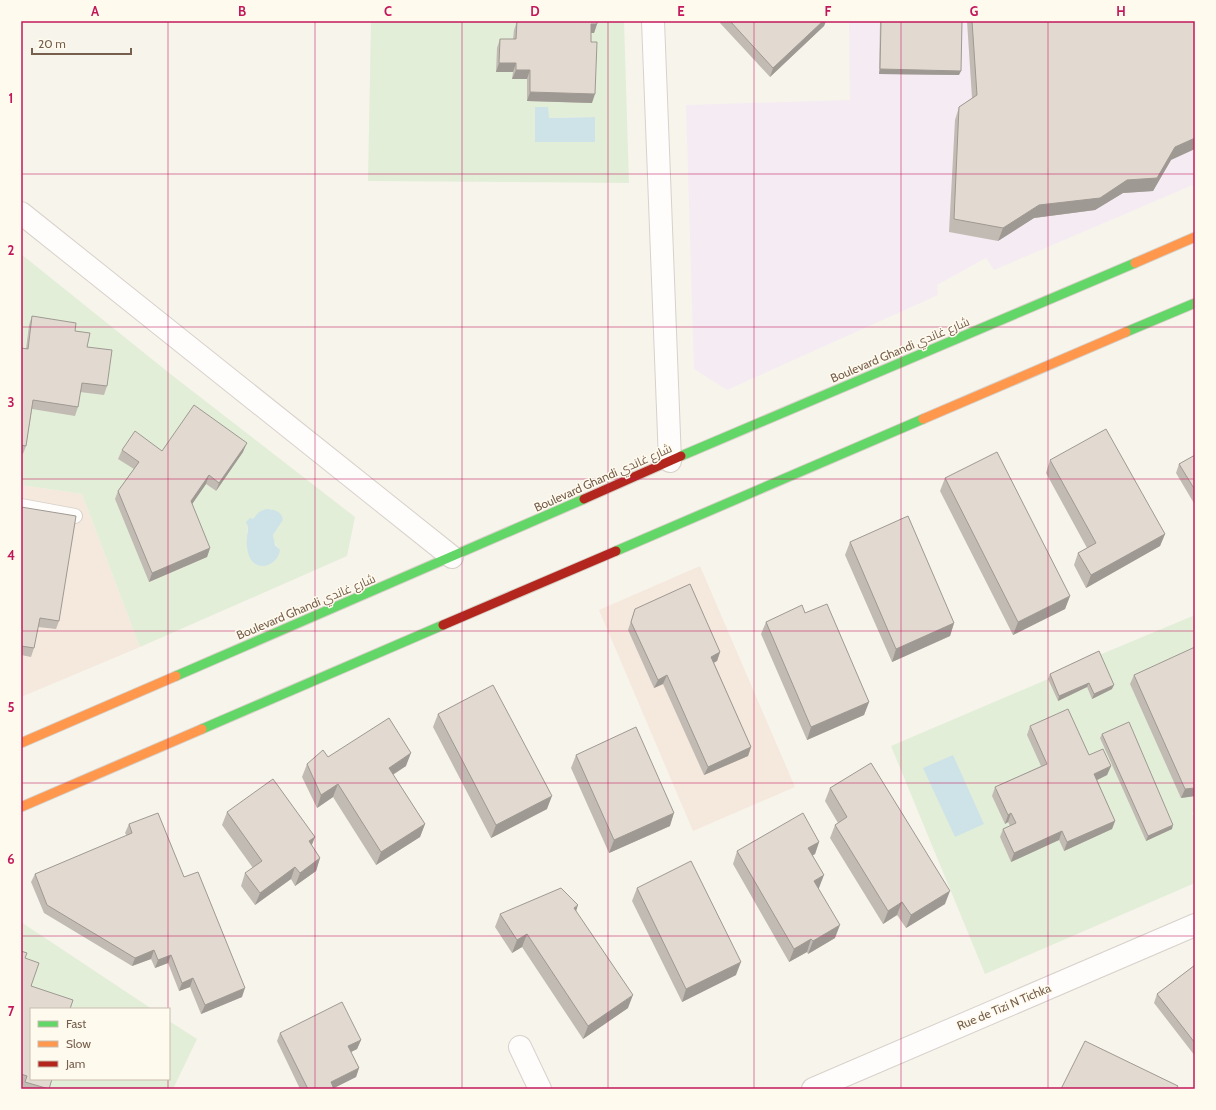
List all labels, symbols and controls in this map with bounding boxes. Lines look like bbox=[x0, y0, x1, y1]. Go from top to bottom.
text: A bbox=[91, 3, 100, 19]
text: B bbox=[238, 3, 246, 19]
text: C bbox=[384, 3, 392, 19]
text: D bbox=[530, 3, 540, 19]
text: E bbox=[677, 3, 685, 19]
text: F bbox=[825, 3, 832, 19]
text: G bbox=[970, 3, 979, 19]
text: H bbox=[1116, 3, 1126, 19]
scale bar bbox=[32, 30, 131, 56]
text: 20 m bbox=[38, 36, 66, 51]
text: 1 bbox=[9, 90, 13, 106]
text: 2 bbox=[8, 242, 15, 258]
street label: Boulevard Ghandi شارع غاندي bbox=[828, 313, 973, 388]
text: 3 bbox=[7, 394, 15, 410]
street label: Boulevard Ghandi شارع غاندي bbox=[532, 440, 675, 518]
text: 4 bbox=[7, 547, 15, 563]
street label: Boulevard Ghandi شارع غاندي bbox=[234, 570, 379, 645]
text: 5 bbox=[8, 699, 15, 715]
text: 6 bbox=[7, 851, 15, 867]
street label: Rue de Tizi N Tichka bbox=[955, 980, 1053, 1033]
text: 7 bbox=[8, 1003, 15, 1019]
legend bbox=[30, 1008, 170, 1080]
text: Fast bbox=[66, 1016, 86, 1031]
text: Slow bbox=[66, 1036, 91, 1051]
text: Jam bbox=[65, 1056, 85, 1071]

